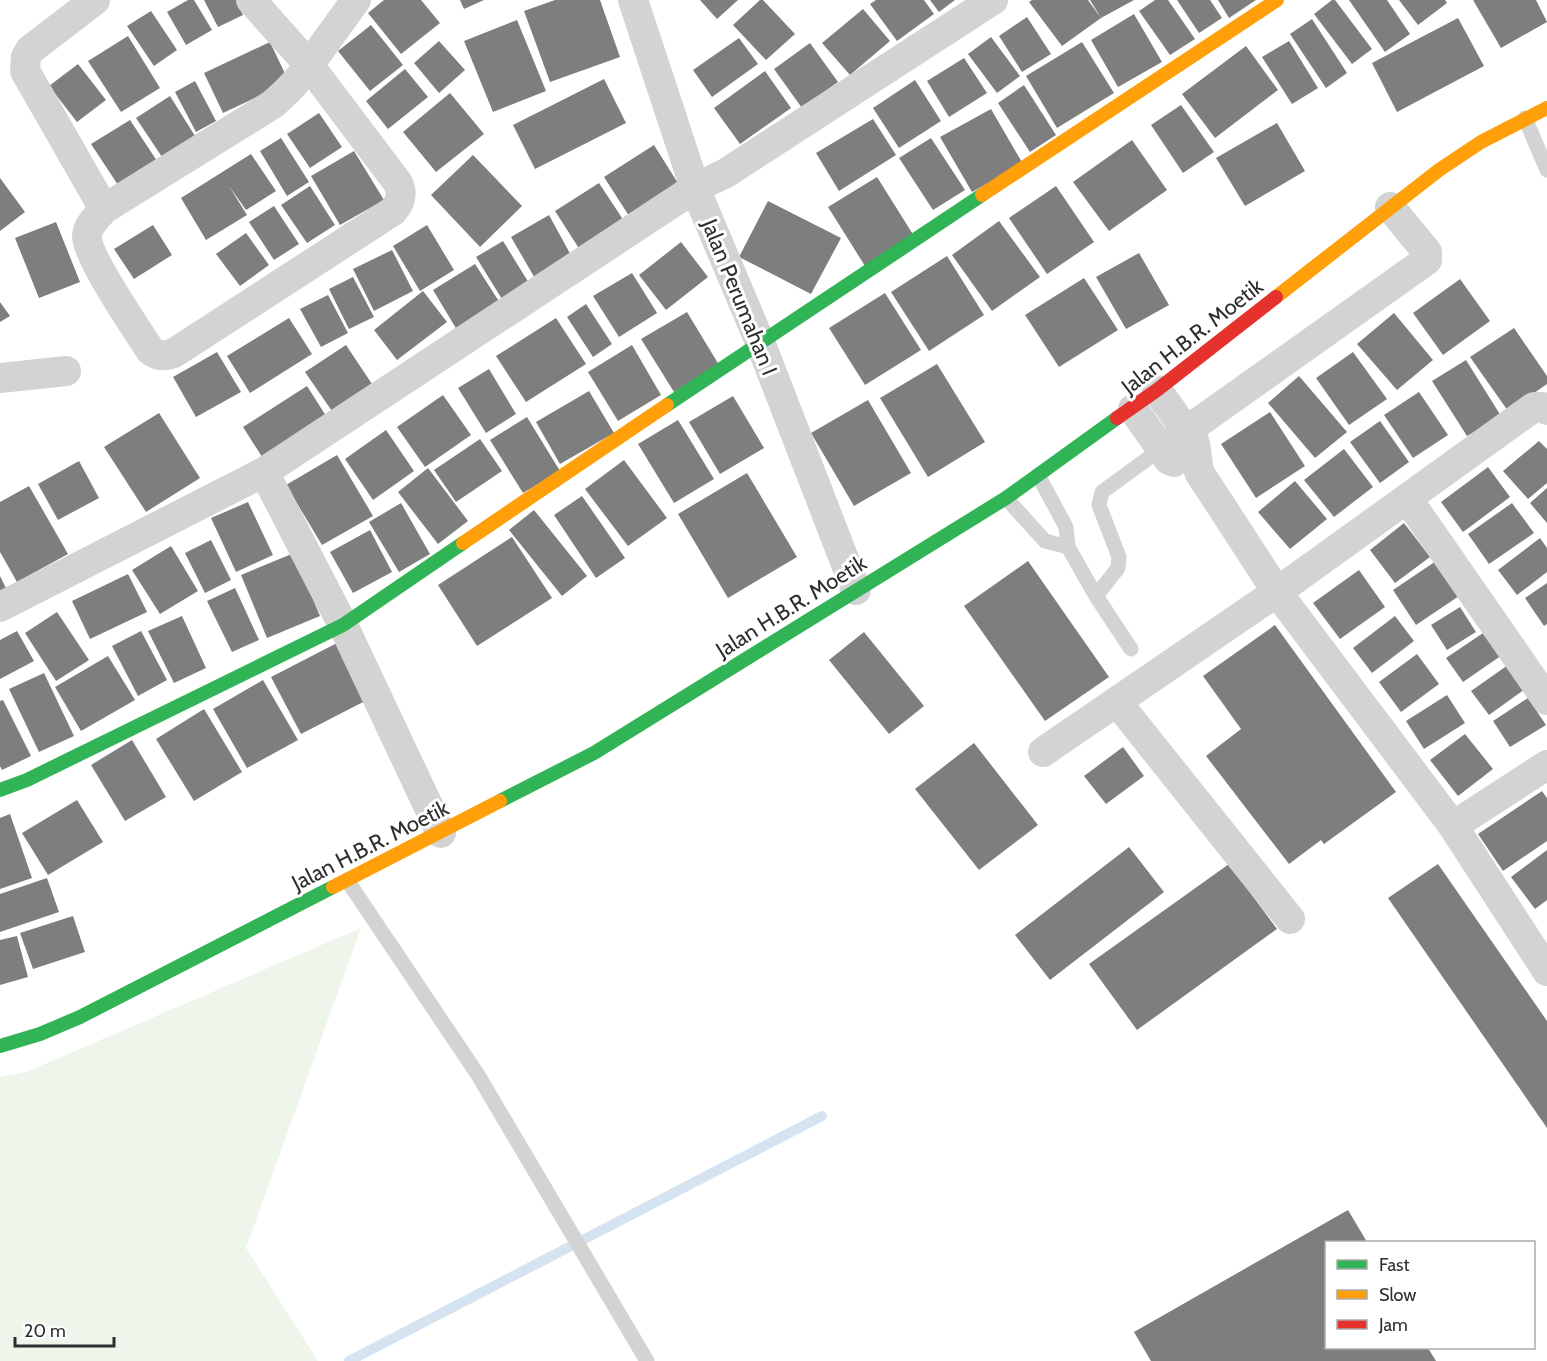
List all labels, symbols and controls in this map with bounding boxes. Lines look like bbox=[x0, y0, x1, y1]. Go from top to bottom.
street label: Jalan Perumahan I bbox=[696, 214, 783, 379]
street label: Jalan H.B.R. Moetik bbox=[1115, 273, 1269, 401]
street label: Jalan H.B.R. Moetik bbox=[710, 549, 872, 664]
street label: Jalan H.B.R. Moetik bbox=[286, 794, 453, 897]
legend bbox=[1325, 1241, 1535, 1349]
text: Fast bbox=[1379, 1254, 1410, 1276]
text: Slow bbox=[1379, 1284, 1416, 1306]
scale bar bbox=[15, 1310, 114, 1348]
text: Jam bbox=[1378, 1314, 1408, 1336]
text: 20 m bbox=[24, 1320, 66, 1342]

